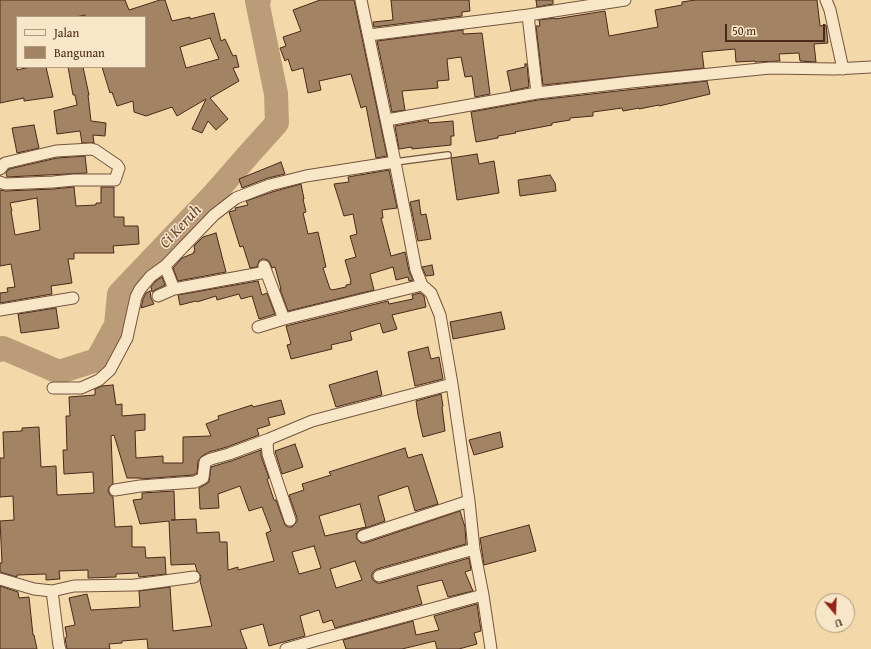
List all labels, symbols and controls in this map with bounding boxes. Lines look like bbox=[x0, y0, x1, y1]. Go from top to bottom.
legend bbox=[16, 16, 146, 68]
scale bar bbox=[727, 16, 827, 42]
text: 50 m bbox=[732, 22, 756, 39]
text: Jalan bbox=[54, 24, 79, 41]
text: Bangunan bbox=[54, 44, 105, 61]
water label: Ci Keruh bbox=[156, 201, 206, 253]
north arrow bbox=[815, 593, 855, 633]
text: U bbox=[832, 615, 845, 632]

